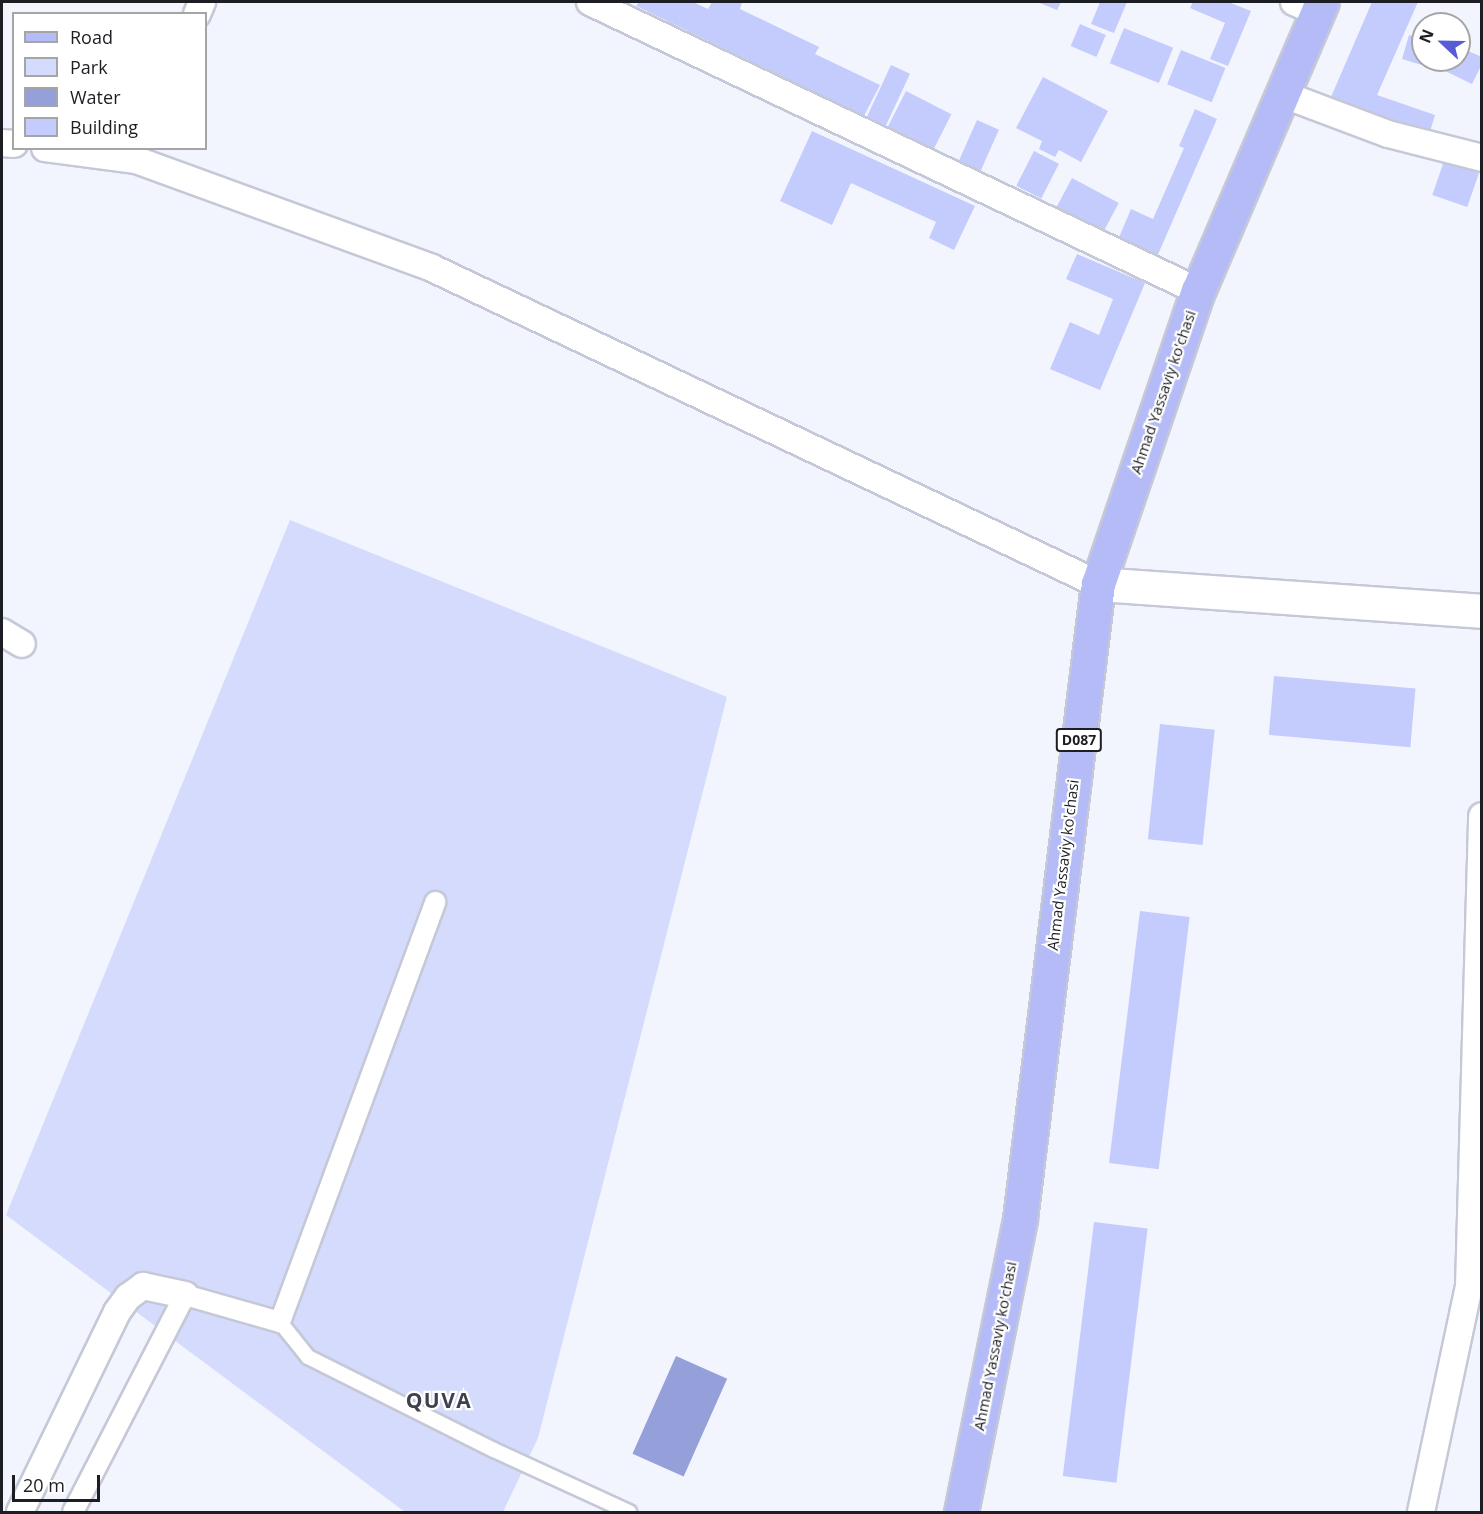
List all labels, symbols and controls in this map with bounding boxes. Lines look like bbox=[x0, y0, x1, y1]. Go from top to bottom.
legend bbox=[12, 12, 207, 150]
north arrow bbox=[1411, 12, 1471, 72]
text: Road bbox=[70, 25, 113, 49]
text: N bbox=[1414, 26, 1439, 46]
text: Park bbox=[70, 55, 108, 79]
text: Water bbox=[70, 85, 121, 109]
text: Building bbox=[70, 115, 138, 139]
street label: Ahmad Yassaviy ko'chasi bbox=[1127, 308, 1199, 476]
road number: D087 bbox=[1055, 729, 1103, 751]
street label: Ahmad Yassaviy ko'chasi bbox=[1044, 779, 1082, 951]
street label: Ahmad Yassaviy ko'chasi bbox=[970, 1260, 1020, 1432]
district label: QUVA bbox=[406, 1387, 472, 1413]
scale bar bbox=[15, 1463, 104, 1501]
text: 20 m bbox=[23, 1473, 65, 1497]

